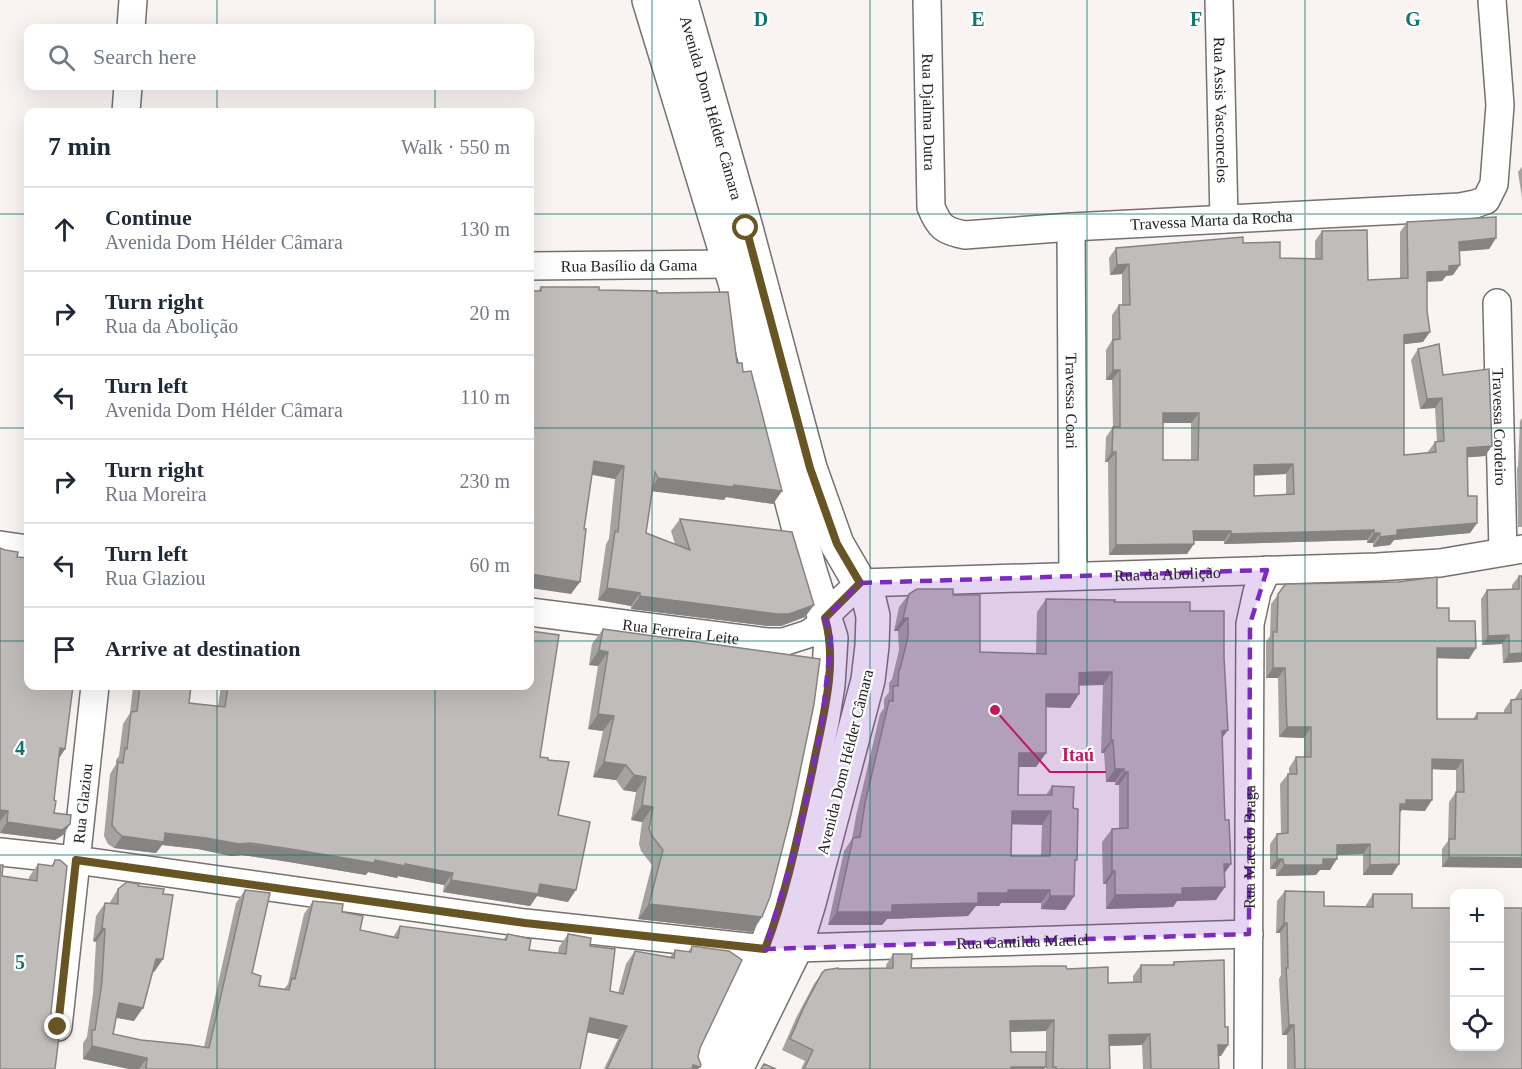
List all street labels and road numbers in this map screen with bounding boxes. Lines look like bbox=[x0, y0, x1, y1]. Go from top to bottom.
street label: Avenida Dom Hélder Câmara bbox=[677, 14, 746, 202]
street label: Rua Assis Vasconcelos bbox=[1211, 37, 1232, 183]
street label: Rua Djalma Dutra bbox=[919, 53, 939, 171]
street label: Travessa Marta da Rocha bbox=[1130, 207, 1293, 232]
street label: Rua Basílio da Gama bbox=[561, 256, 697, 274]
street label: Travessa Coari bbox=[1063, 353, 1081, 450]
street label: Travessa Cordeiro bbox=[1490, 368, 1510, 486]
street label: Rua da Abolição bbox=[1114, 563, 1221, 584]
street label: Rua Ferreira Leite bbox=[622, 615, 740, 647]
street label: Avenida Dom Hélder Câmara bbox=[814, 668, 876, 856]
street label: Rua Glaziou bbox=[69, 762, 95, 844]
street label: Rua Macedo Braga bbox=[1240, 785, 1259, 909]
street label: Rua Cantilda Maciel bbox=[956, 930, 1090, 952]

